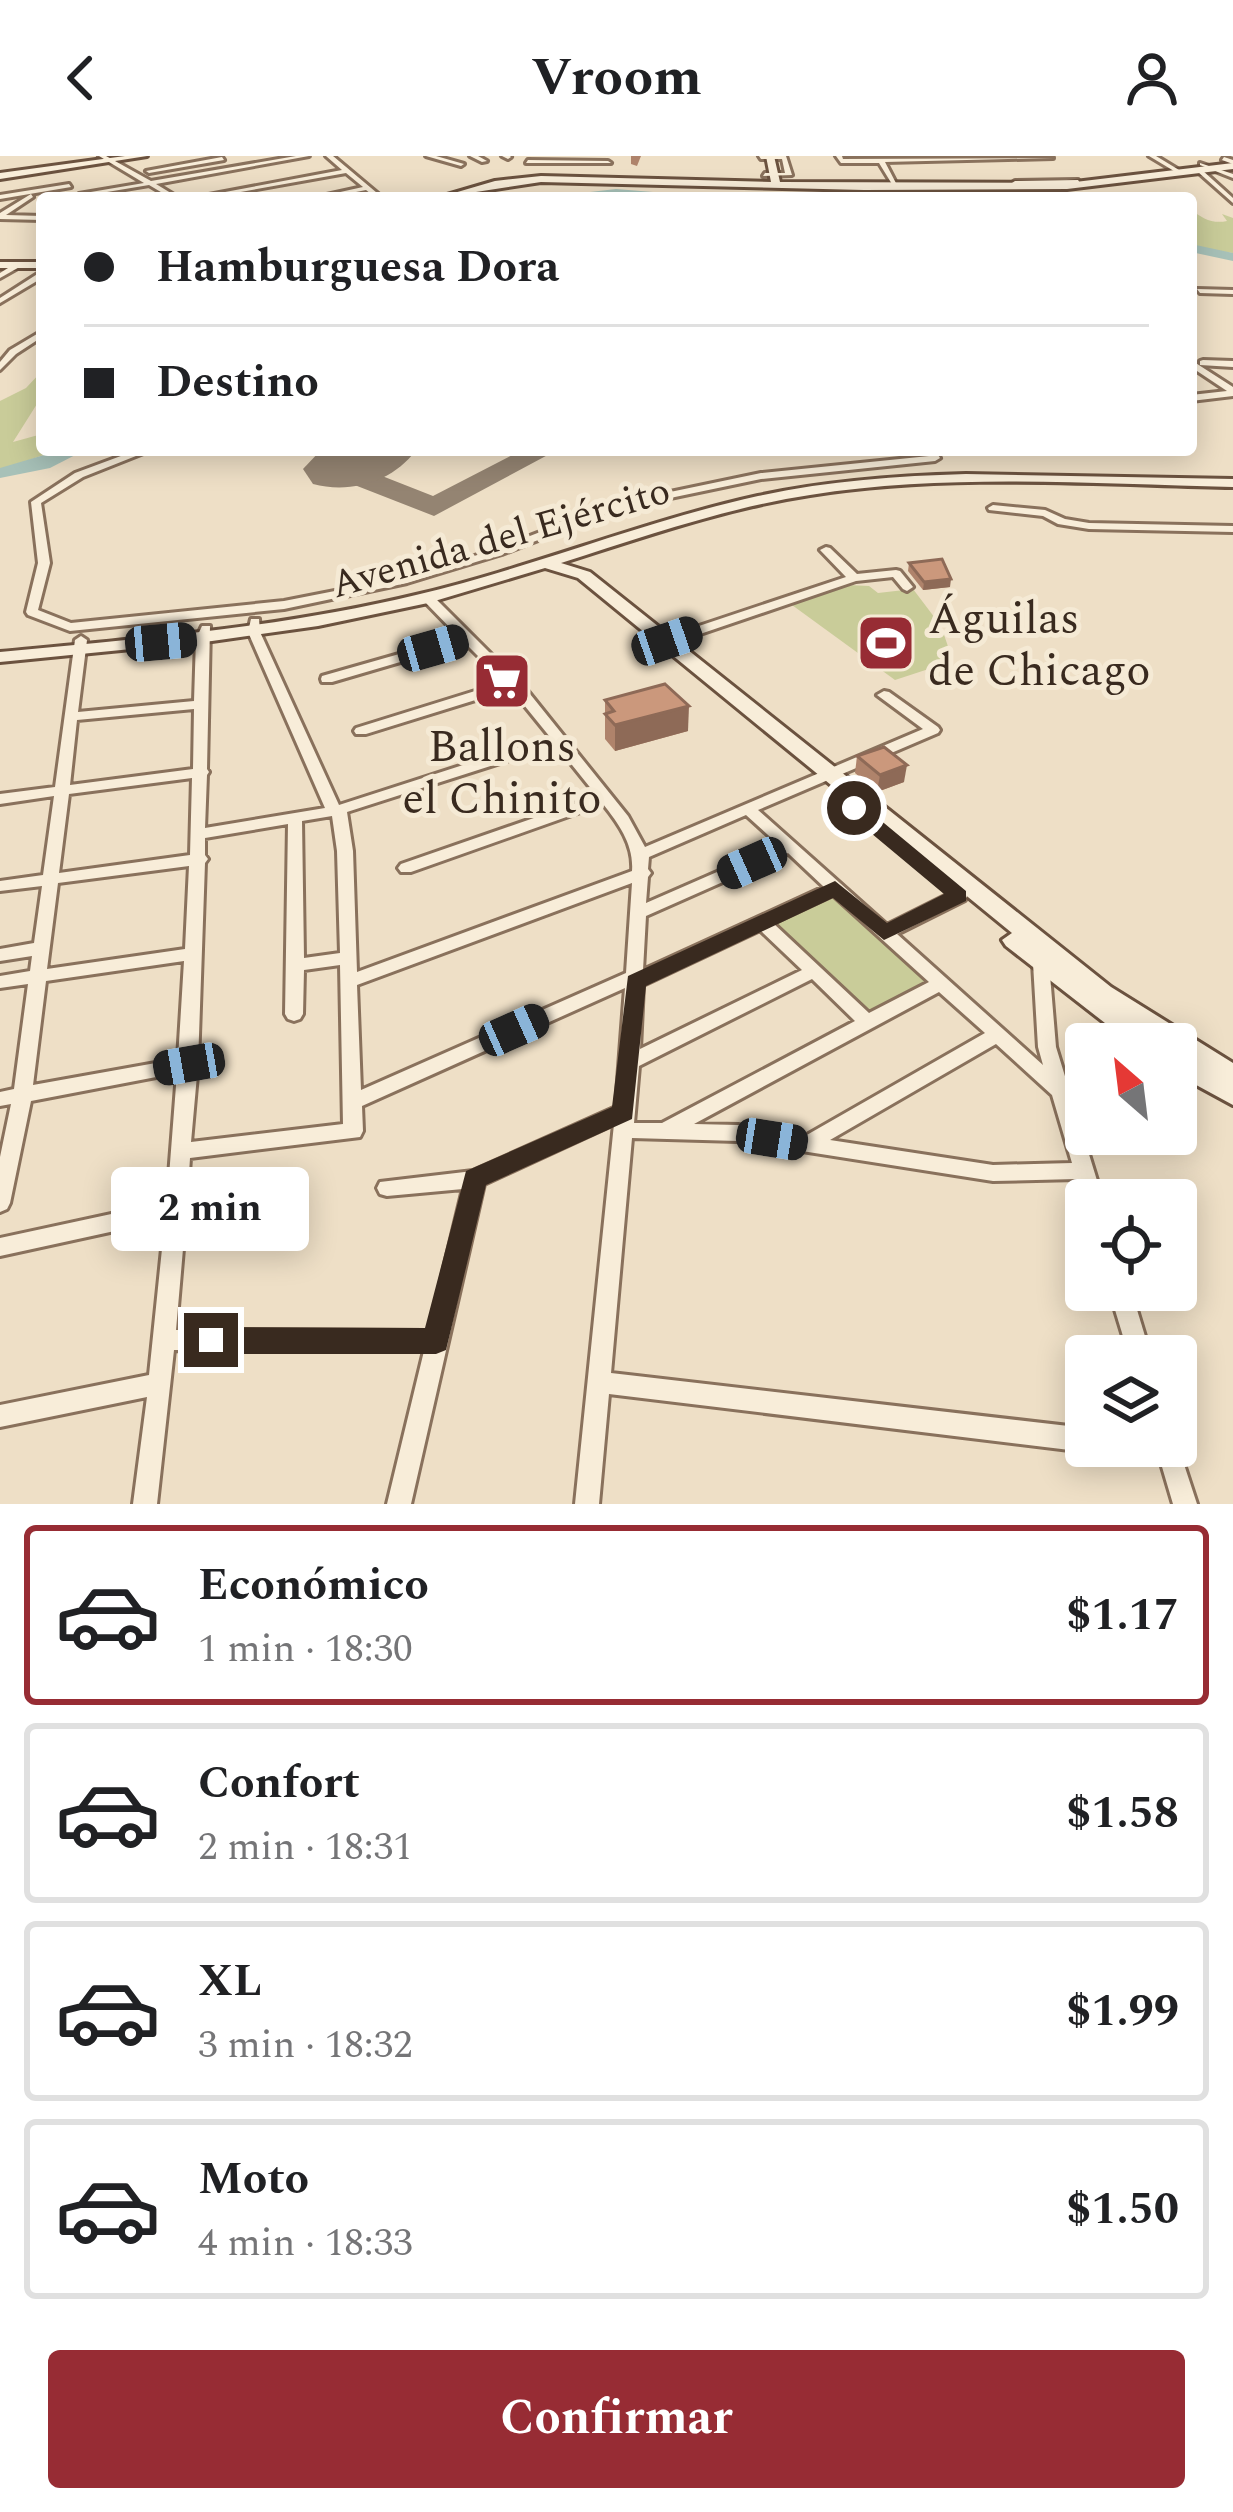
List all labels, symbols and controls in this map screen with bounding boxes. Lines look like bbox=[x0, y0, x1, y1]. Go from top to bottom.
text: Vroom bbox=[531, 37, 702, 119]
icon: back bbox=[48, 45, 114, 111]
icon: person bbox=[1119, 45, 1185, 111]
text: Hamburguesa Dora bbox=[156, 233, 560, 302]
text: Destino bbox=[156, 348, 319, 417]
street label: Avenida del Ejército bbox=[324, 462, 677, 615]
place label: Águilas de Chicago bbox=[928, 585, 1151, 706]
car bbox=[627, 612, 707, 670]
sports icon: Águilas de Chicago bbox=[855, 612, 917, 674]
car bbox=[124, 621, 198, 663]
car bbox=[393, 621, 473, 675]
supermarket icon: Ballons el Chinito bbox=[471, 650, 533, 712]
place label: Ballons el Chinito bbox=[402, 713, 602, 834]
route start bbox=[827, 781, 881, 835]
car bbox=[712, 832, 792, 894]
car bbox=[474, 999, 554, 1061]
north arrow bbox=[1065, 1023, 1197, 1155]
map controls bbox=[1065, 1023, 1197, 1467]
car bbox=[150, 1040, 228, 1088]
car bbox=[734, 1116, 810, 1162]
callout: 2 min bbox=[112, 1166, 310, 1250]
text: 2 min bbox=[158, 1179, 262, 1238]
button: locate bbox=[1065, 1179, 1197, 1311]
route end bbox=[184, 1313, 238, 1367]
button: layers bbox=[1065, 1335, 1197, 1467]
text: Económico bbox=[198, 1551, 429, 1620]
icon: car bbox=[54, 1561, 162, 1669]
text: $1.17 bbox=[1066, 1581, 1179, 1650]
text: 1 min · 18:30 bbox=[198, 1620, 413, 1679]
text: Confort bbox=[198, 1749, 360, 1818]
icon: car bbox=[54, 1759, 162, 1867]
text: $1.58 bbox=[1066, 1779, 1179, 1848]
text: 2 min · 18:31 bbox=[198, 1818, 413, 1877]
text: XL bbox=[198, 1947, 262, 2016]
icon: car bbox=[54, 1957, 162, 2065]
text: $1.99 bbox=[1066, 1977, 1179, 2046]
text: 3 min · 18:32 bbox=[198, 2016, 413, 2075]
text: Moto bbox=[198, 2145, 309, 2214]
icon: car bbox=[54, 2155, 162, 2263]
text: $1.50 bbox=[1066, 2175, 1179, 2244]
text: 4 min · 18:33 bbox=[198, 2214, 413, 2273]
button: Confirmar bbox=[48, 2350, 1185, 2488]

